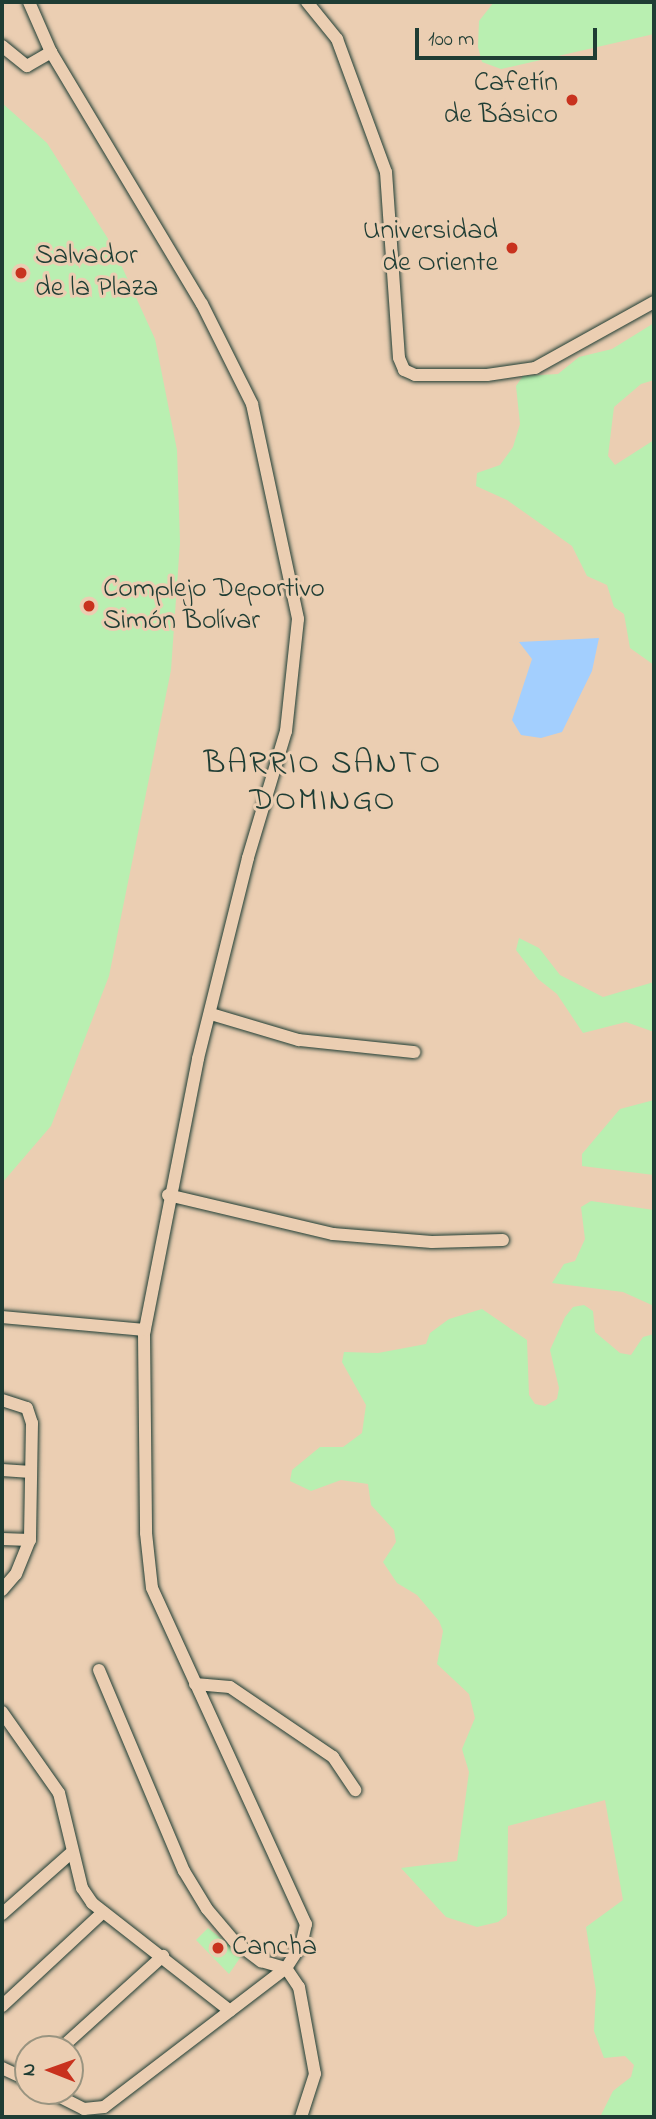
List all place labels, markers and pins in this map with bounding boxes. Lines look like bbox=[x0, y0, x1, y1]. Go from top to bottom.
place label: Cafetín de Básico bbox=[443, 67, 558, 133]
marker: Cafetín de Básico bbox=[564, 92, 580, 108]
place label: Universidad de Oriente bbox=[363, 215, 498, 281]
place label: Salvador de la Plaza bbox=[35, 240, 158, 306]
marker: Universidad de Oriente bbox=[504, 240, 520, 256]
marker: Salvador de la Plaza bbox=[13, 265, 29, 281]
place label: Complejo Deportivo Simón Bolívar bbox=[103, 573, 325, 639]
marker: Complejo Deportivo Simón Bolívar bbox=[81, 598, 97, 614]
place label: Cancha bbox=[232, 1931, 317, 1965]
marker: Cancha bbox=[210, 1940, 226, 1956]

